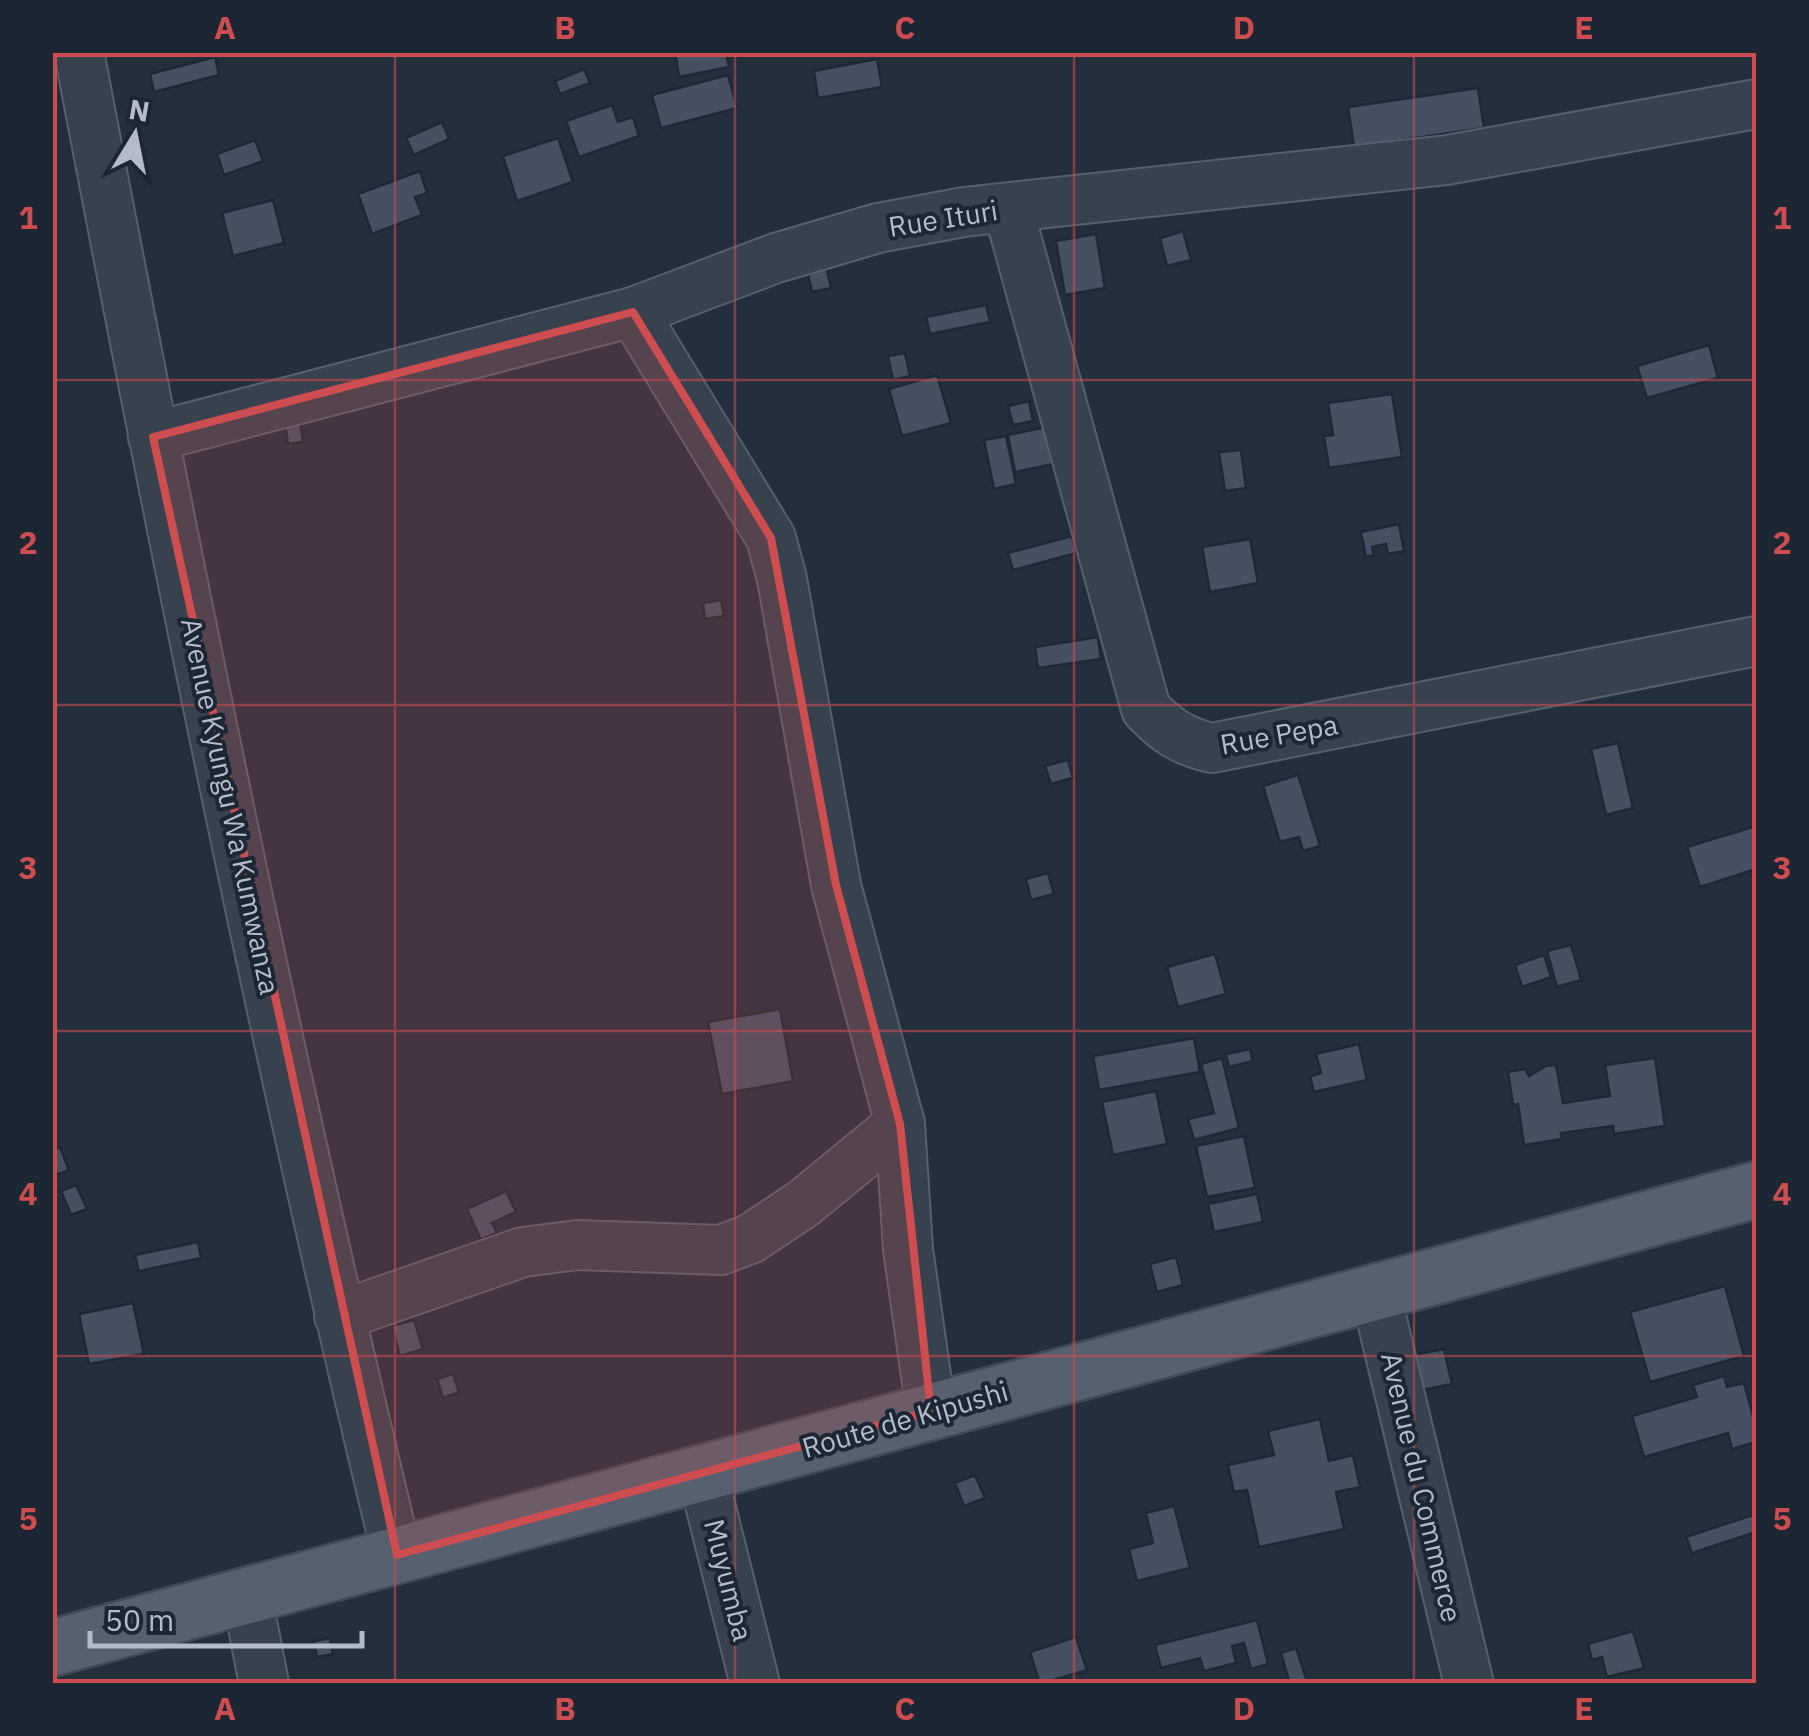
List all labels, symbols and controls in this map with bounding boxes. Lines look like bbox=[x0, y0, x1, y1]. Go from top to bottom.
text: A bbox=[214, 6, 236, 48]
text: B bbox=[554, 6, 576, 48]
text: C bbox=[895, 6, 915, 48]
text: D bbox=[1233, 6, 1255, 48]
text: E bbox=[1574, 6, 1594, 48]
north arrow bbox=[85, 85, 185, 185]
text: N bbox=[126, 90, 153, 130]
street label: Rue Ituri bbox=[886, 191, 1000, 245]
text: 1 bbox=[18, 196, 38, 238]
text: 1 bbox=[1772, 196, 1792, 238]
text: 2 bbox=[18, 521, 38, 563]
text: 2 bbox=[1772, 521, 1792, 563]
street label: Avenue Kyungu Wa Kumwanza bbox=[173, 614, 289, 998]
street label: Rue Pepa bbox=[1217, 705, 1341, 763]
text: 3 bbox=[18, 846, 38, 888]
text: 3 bbox=[1772, 846, 1792, 888]
text: 4 bbox=[18, 1172, 38, 1214]
text: 4 bbox=[1772, 1172, 1792, 1214]
street label: Avenue du Commerce bbox=[1373, 1349, 1471, 1625]
street label: Route de Kipushi bbox=[798, 1372, 1012, 1466]
text: 5 bbox=[18, 1497, 38, 1539]
text: 5 bbox=[1772, 1497, 1792, 1539]
street label: Muyumba bbox=[696, 1515, 762, 1645]
scale bar bbox=[90, 1586, 362, 1648]
text: 50 m bbox=[105, 1600, 174, 1639]
text: A bbox=[214, 1687, 236, 1729]
text: B bbox=[554, 1687, 576, 1729]
text: C bbox=[895, 1687, 915, 1729]
text: D bbox=[1233, 1687, 1255, 1729]
text: E bbox=[1574, 1687, 1594, 1729]

